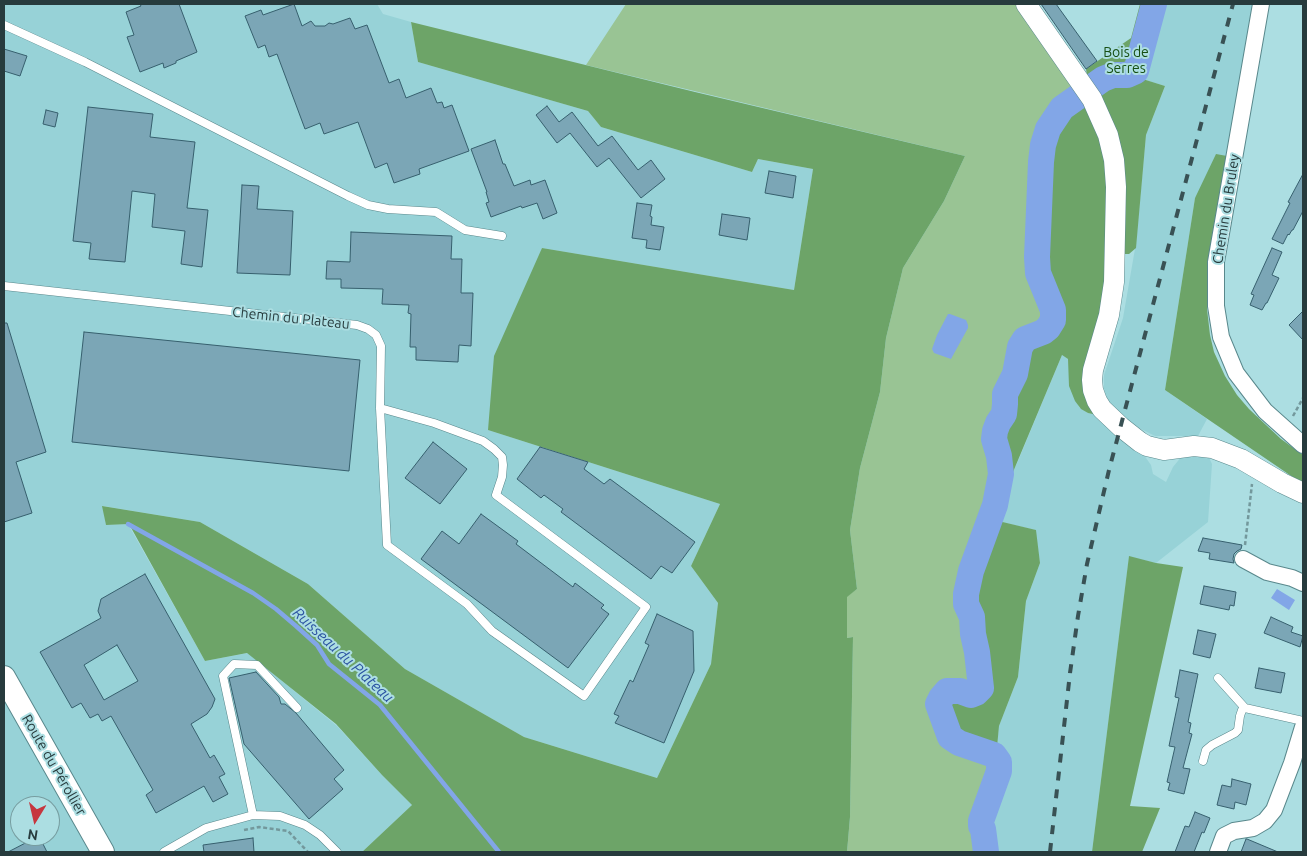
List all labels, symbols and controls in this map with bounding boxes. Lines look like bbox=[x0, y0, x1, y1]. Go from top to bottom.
park label: Bois de Serres bbox=[1103, 44, 1149, 76]
street label: Chemin du Bruley bbox=[1209, 153, 1243, 265]
street label: Chemin du Plateau bbox=[231, 303, 351, 333]
water label: Ruisseau du Plateau bbox=[289, 604, 397, 706]
street label: Route du Pérollier bbox=[18, 712, 90, 818]
north arrow bbox=[10, 796, 60, 846]
text: N bbox=[26, 826, 39, 844]

